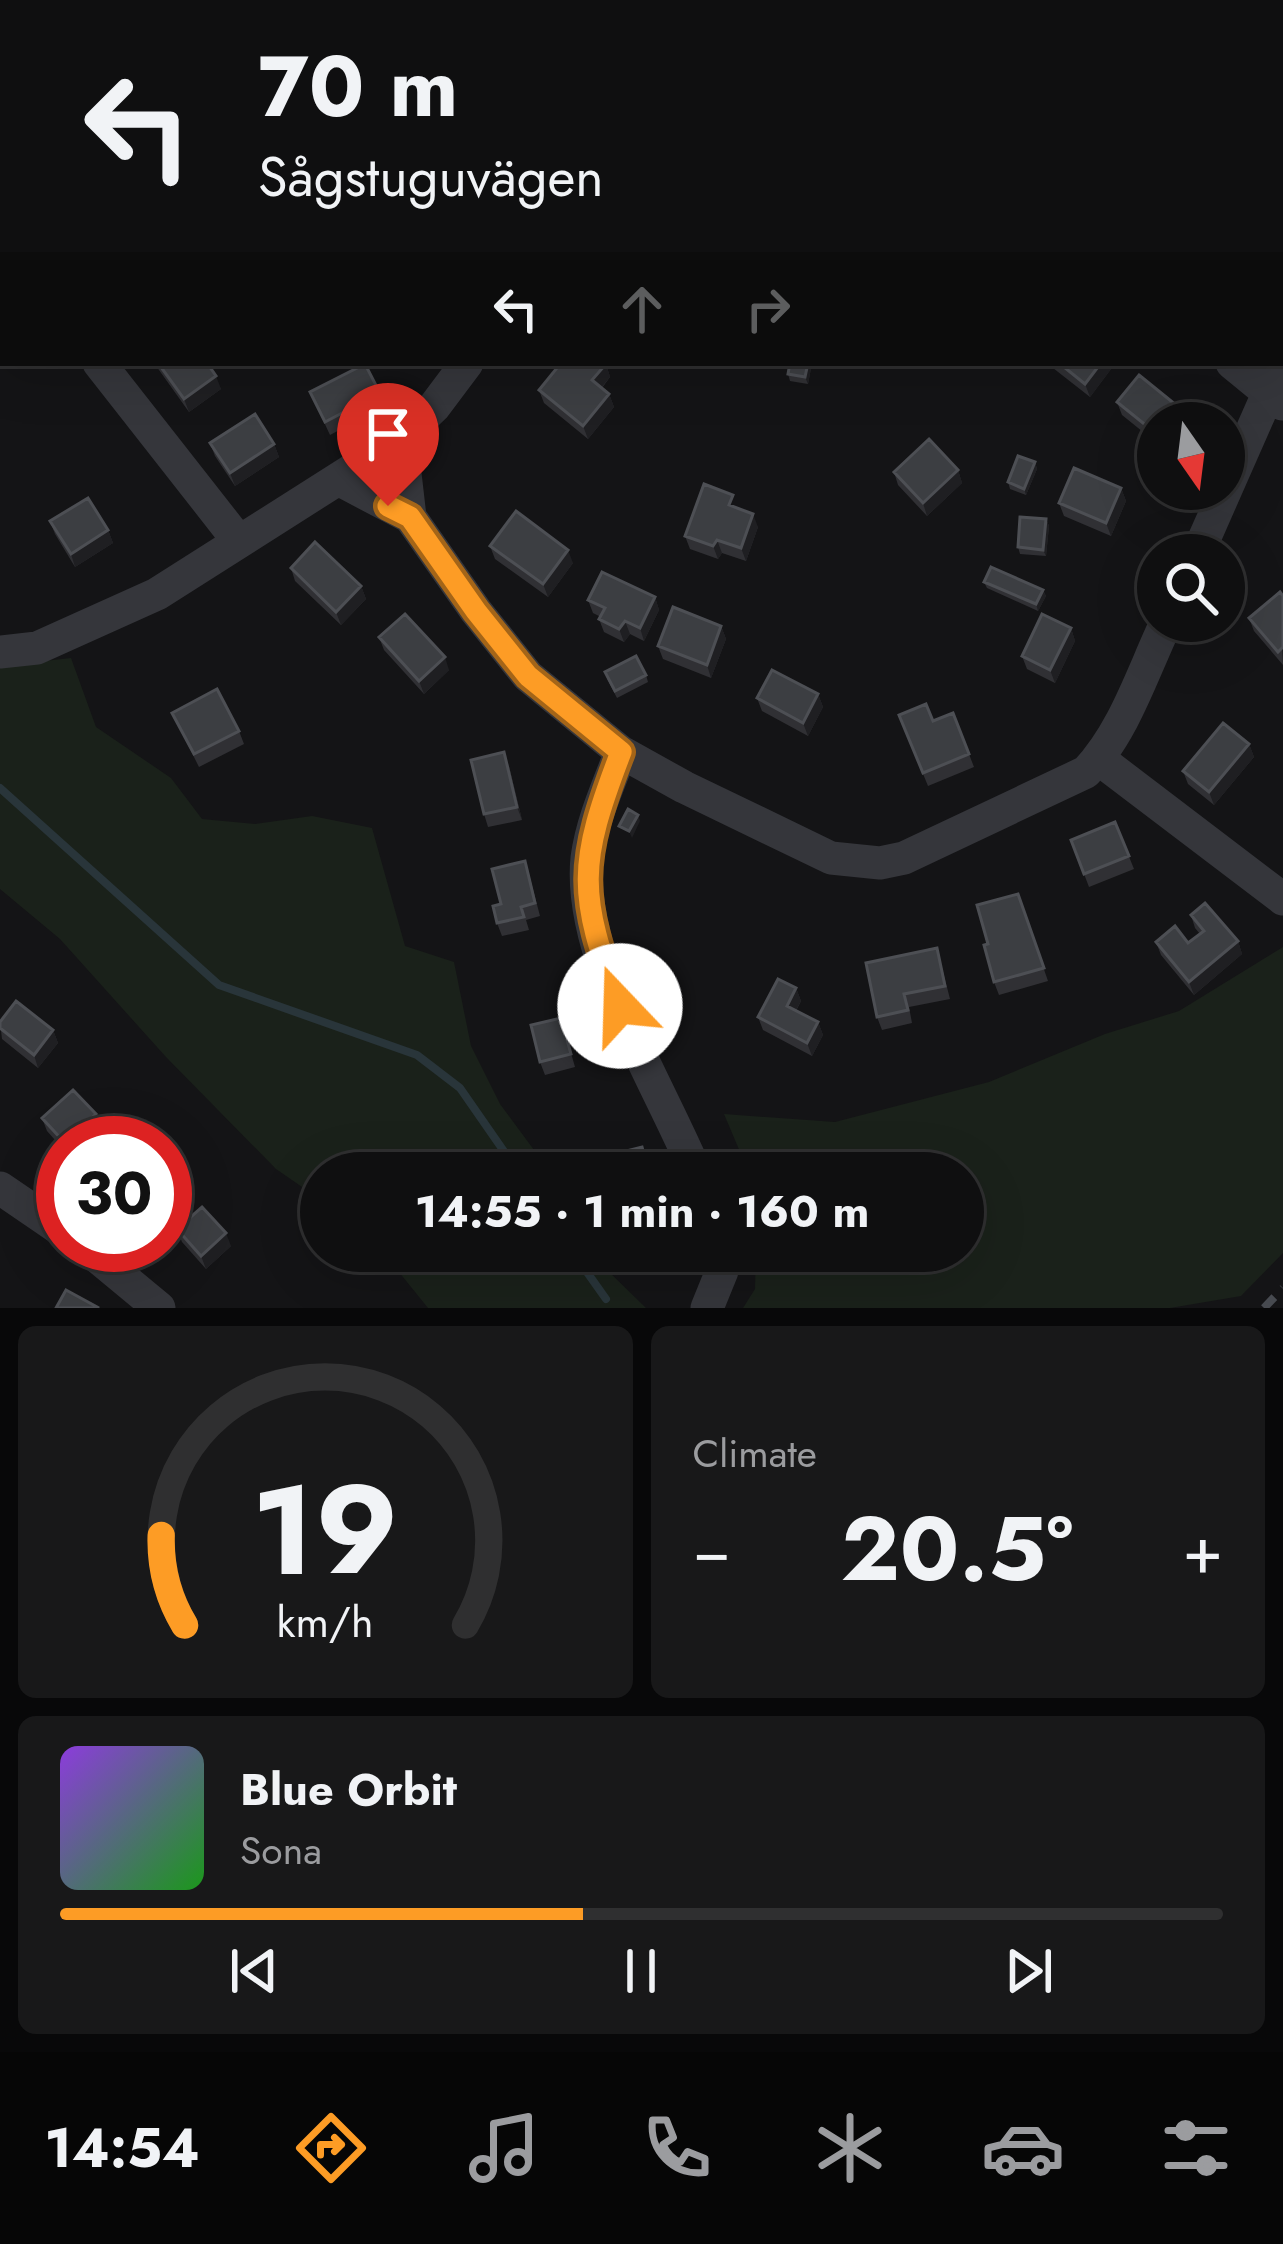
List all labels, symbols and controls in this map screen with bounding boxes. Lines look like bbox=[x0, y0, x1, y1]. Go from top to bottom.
text: 70 m bbox=[258, 26, 458, 148]
icon: left bbox=[60, 48, 216, 204]
text: Sågstuguvägen bbox=[258, 138, 604, 216]
icon: left bbox=[483, 276, 549, 342]
icon: ahead bbox=[609, 276, 675, 342]
icon: right bbox=[735, 276, 801, 342]
pin bbox=[337, 383, 439, 506]
icon: arrive bbox=[355, 401, 421, 467]
north arrow bbox=[1137, 402, 1245, 510]
map controls bbox=[1137, 402, 1245, 642]
button: search bbox=[1137, 534, 1245, 642]
position arrow bbox=[557, 943, 683, 1069]
speed limit sign: 30 bbox=[36, 1116, 192, 1272]
text: 14:55 · 1 min · 160 m bbox=[415, 1179, 869, 1244]
text: Climate bbox=[693, 1425, 817, 1482]
text: 19 bbox=[252, 1440, 399, 1621]
text: 20.5° bbox=[841, 1484, 1073, 1614]
text: − bbox=[693, 1502, 731, 1598]
text: + bbox=[1182, 1502, 1223, 1598]
text: km/h bbox=[277, 1591, 374, 1653]
text: Blue Orbit bbox=[240, 1757, 457, 1822]
text: Sona bbox=[240, 1822, 322, 1879]
icon: previous bbox=[221, 1938, 287, 2004]
icon: pause bbox=[608, 1938, 674, 2004]
icon: next bbox=[996, 1938, 1062, 2004]
icon: directions bbox=[289, 2106, 373, 2190]
icon: music bbox=[462, 2106, 546, 2190]
icon: phone bbox=[635, 2106, 719, 2190]
icon: climate bbox=[808, 2106, 892, 2190]
icon: car bbox=[981, 2106, 1065, 2190]
icon: filters bbox=[1154, 2106, 1238, 2190]
text: 14:54 bbox=[45, 2109, 200, 2187]

